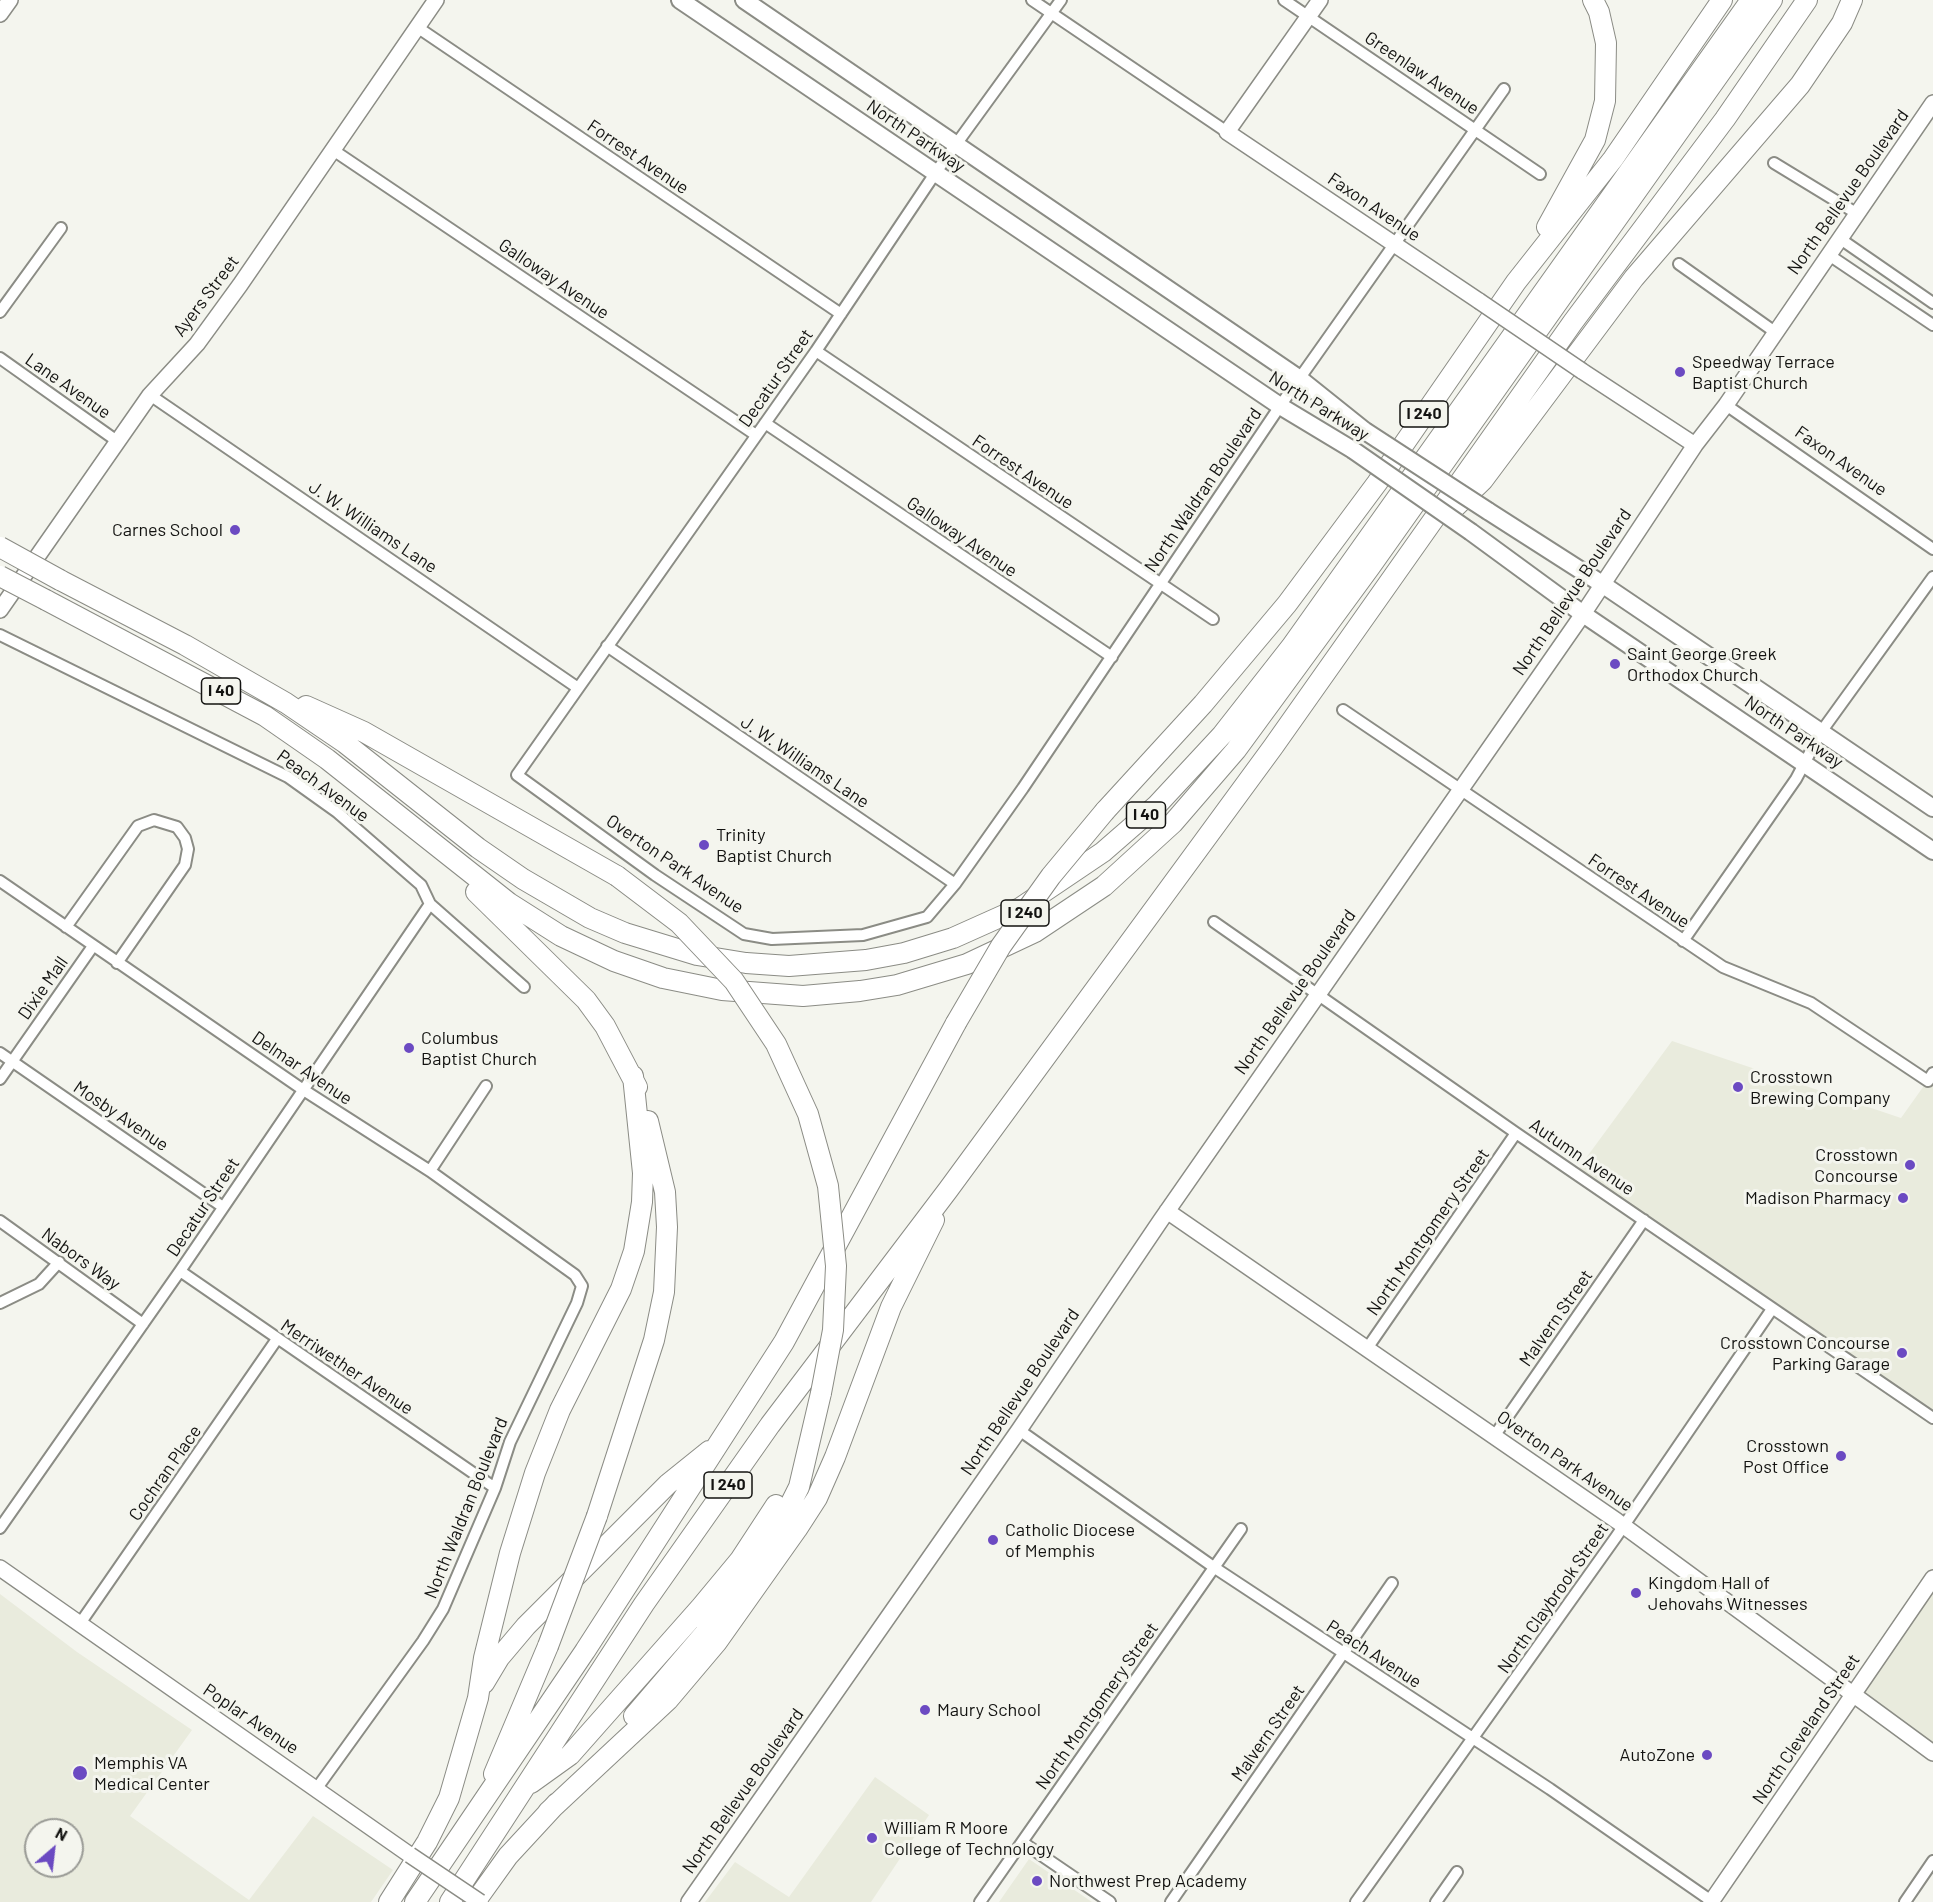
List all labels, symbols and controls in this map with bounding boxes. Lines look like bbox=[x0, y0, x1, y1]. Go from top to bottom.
street label: Greenlaw Avenue bbox=[1361, 27, 1483, 119]
street label: North Parkway bbox=[863, 95, 969, 177]
street label: North Bellevue Boulevard bbox=[1783, 105, 1913, 279]
street label: Forrest Avenue bbox=[583, 115, 693, 199]
street label: Faxon Avenue bbox=[1323, 168, 1425, 246]
street label: Galloway Avenue bbox=[495, 234, 613, 324]
street label: Ayers Street bbox=[169, 251, 243, 341]
street label: Decatur Street bbox=[734, 325, 818, 431]
street label: Lane Avenue bbox=[21, 349, 115, 423]
place label: Speedway Terrace Baptist Church bbox=[1692, 351, 1835, 394]
marker: Speedway Terrace Baptist Church bbox=[1673, 365, 1687, 379]
street label: North Parkway bbox=[1265, 367, 1373, 445]
road number: I 240 bbox=[1400, 401, 1448, 427]
street label: North Waldran Boulevard bbox=[1140, 404, 1266, 576]
street label: Faxon Avenue bbox=[1791, 421, 1891, 501]
street label: Forrest Avenue bbox=[968, 430, 1078, 514]
street label: J. W. Williams Lane bbox=[305, 476, 441, 578]
street label: Galloway Avenue bbox=[903, 492, 1021, 582]
street label: North Bellevue Boulevard bbox=[1508, 504, 1636, 680]
place label: Carnes School bbox=[112, 519, 223, 541]
marker: Carnes School bbox=[228, 523, 242, 537]
place label: Saint George Greek Orthodox Church bbox=[1627, 643, 1776, 686]
marker: Saint George Greek Orthodox Church bbox=[1608, 657, 1622, 671]
road number: I 40 bbox=[202, 678, 240, 704]
street label: North Parkway bbox=[1741, 691, 1847, 773]
street label: J. W. Williams Lane bbox=[737, 711, 873, 813]
street label: Peach Avenue bbox=[273, 745, 373, 827]
road number: I 40 bbox=[1126, 802, 1166, 828]
street label: Overton Park Avenue bbox=[602, 810, 748, 918]
place label: Trinity Baptist Church bbox=[716, 824, 832, 866]
marker: Trinity Baptist Church bbox=[697, 838, 711, 852]
street label: Forrest Avenue bbox=[1584, 849, 1694, 933]
road number: I 240 bbox=[1001, 900, 1049, 926]
street label: North Bellevue Boulevard bbox=[1230, 905, 1360, 1079]
street label: Dixie Mall bbox=[13, 952, 73, 1024]
street label: Delmar Avenue bbox=[248, 1027, 356, 1109]
place label: Columbus Baptist Church bbox=[421, 1027, 537, 1070]
marker: Columbus Baptist Church bbox=[402, 1041, 416, 1055]
place label: Crosstown Brewing Company bbox=[1750, 1066, 1890, 1108]
street label: Mosby Avenue bbox=[69, 1076, 173, 1156]
marker: Crosstown Brewing Company bbox=[1731, 1080, 1745, 1094]
street label: Autumn Avenue bbox=[1525, 1114, 1639, 1200]
street label: North Montgomery Street bbox=[1362, 1144, 1494, 1320]
place label: Crosstown Concourse bbox=[1814, 1144, 1898, 1186]
street label: Decatur Street bbox=[162, 1153, 244, 1261]
marker: Crosstown Concourse bbox=[1903, 1158, 1917, 1172]
place label: Madison Pharmacy bbox=[1745, 1187, 1891, 1209]
marker: Madison Pharmacy bbox=[1896, 1191, 1910, 1205]
street label: Nabors Way bbox=[37, 1223, 125, 1295]
street label: Malvern Street bbox=[1515, 1266, 1597, 1370]
street label: North Bellevue Boulevard bbox=[956, 1304, 1084, 1480]
street label: Merriwether Avenue bbox=[277, 1315, 417, 1419]
place label: Crosstown Concourse Parking Garage bbox=[1720, 1332, 1890, 1374]
marker: Crosstown Concourse Parking Garage bbox=[1895, 1346, 1909, 1360]
street label: Overton Park Avenue bbox=[1493, 1406, 1637, 1516]
street label: North Waldran Boulevard bbox=[420, 1414, 512, 1602]
street label: Cochran Place bbox=[124, 1421, 206, 1525]
place label: Crosstown Post Office bbox=[1743, 1435, 1829, 1478]
marker: Crosstown Post Office bbox=[1834, 1449, 1848, 1463]
road number: I 240 bbox=[704, 1472, 752, 1498]
place label: Catholic Diocese of Memphis bbox=[1005, 1519, 1135, 1562]
street label: North Claybrook Street bbox=[1493, 1519, 1613, 1677]
marker: Catholic Diocese of Memphis bbox=[986, 1533, 1000, 1547]
place label: Kingdom Hall of Jehovahs Witnesses bbox=[1648, 1572, 1808, 1614]
marker: Kingdom Hall of Jehovahs Witnesses bbox=[1629, 1586, 1643, 1600]
street label: Peach Avenue bbox=[1322, 1615, 1426, 1693]
street label: North Montgomery Street bbox=[1031, 1618, 1163, 1794]
street label: North Cleveland Street bbox=[1748, 1650, 1864, 1808]
street label: Poplar Avenue bbox=[199, 1679, 303, 1759]
street label: Malvern Street bbox=[1227, 1681, 1309, 1785]
place label: Maury School bbox=[937, 1699, 1041, 1721]
marker: Maury School bbox=[918, 1703, 932, 1717]
street label: North Bellevue Boulevard bbox=[678, 1704, 808, 1878]
place label: AutoZone bbox=[1619, 1744, 1695, 1766]
marker: AutoZone bbox=[1700, 1748, 1714, 1762]
place label: Memphis VA Medical Center bbox=[94, 1752, 210, 1794]
marker: Memphis VA Medical Center bbox=[71, 1764, 89, 1782]
place label: William R Moore College of Technology bbox=[884, 1817, 1054, 1860]
north arrow bbox=[24, 1818, 84, 1878]
text: N bbox=[53, 1823, 71, 1844]
marker: William R Moore College of Technology bbox=[865, 1831, 879, 1845]
place label: Northwest Prep Academy bbox=[1049, 1870, 1247, 1892]
marker: Northwest Prep Academy bbox=[1030, 1874, 1044, 1888]

